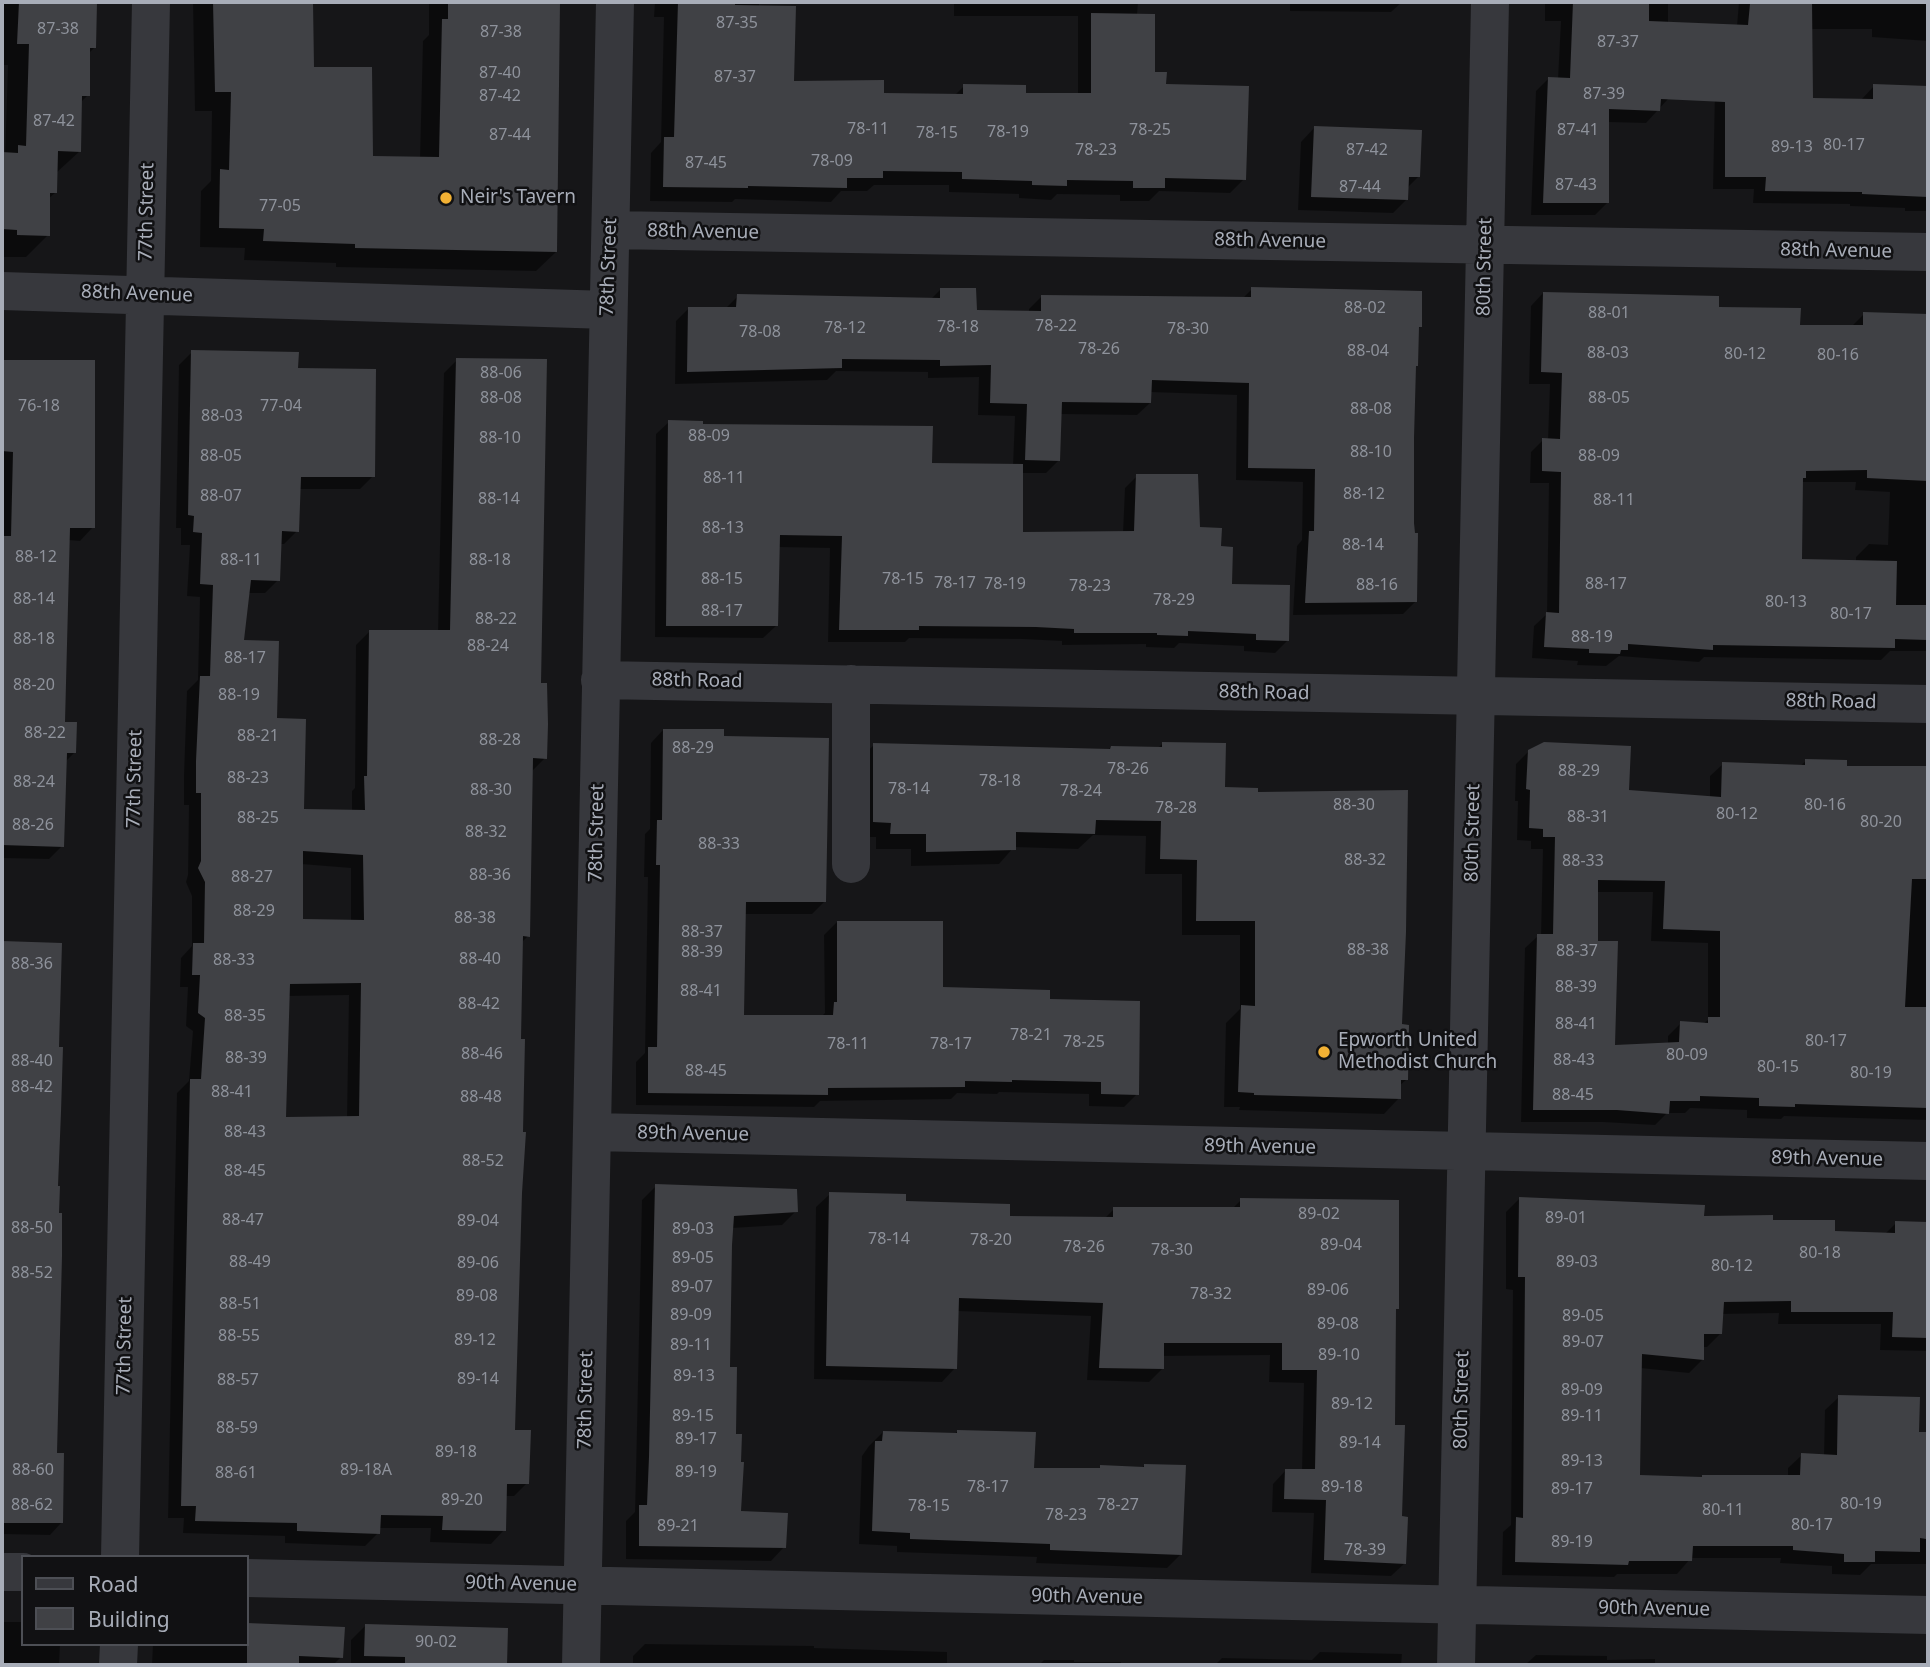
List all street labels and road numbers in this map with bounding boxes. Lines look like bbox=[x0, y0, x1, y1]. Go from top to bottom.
street label: 77th Street bbox=[135, 163, 159, 261]
street label: 78th Street bbox=[596, 217, 622, 317]
street label: 80th Street bbox=[1473, 218, 1497, 316]
street label: 88th Avenue bbox=[647, 220, 759, 244]
street label: 88th Avenue bbox=[1214, 229, 1326, 253]
street label: 88th Avenue bbox=[1780, 239, 1892, 263]
street label: 88th Avenue bbox=[81, 281, 193, 307]
street label: 88th Road bbox=[651, 669, 743, 693]
street label: 88th Road bbox=[1218, 681, 1310, 705]
street label: 88th Road bbox=[1785, 690, 1877, 714]
street label: 77th Street bbox=[123, 730, 147, 828]
street label: 78th Street bbox=[585, 784, 609, 882]
street label: 80th Street bbox=[1461, 784, 1485, 882]
street label: 89th Avenue bbox=[637, 1122, 749, 1146]
street label: 89th Avenue bbox=[1204, 1135, 1316, 1159]
street label: 89th Avenue bbox=[1771, 1147, 1883, 1171]
street label: 77th Street bbox=[113, 1297, 137, 1395]
street label: 78th Street bbox=[574, 1351, 598, 1449]
street label: 80th Street bbox=[1450, 1351, 1474, 1449]
street label: 90th Avenue bbox=[465, 1572, 577, 1596]
street label: 90th Avenue bbox=[1031, 1585, 1143, 1609]
street label: 90th Avenue bbox=[1598, 1597, 1710, 1621]

